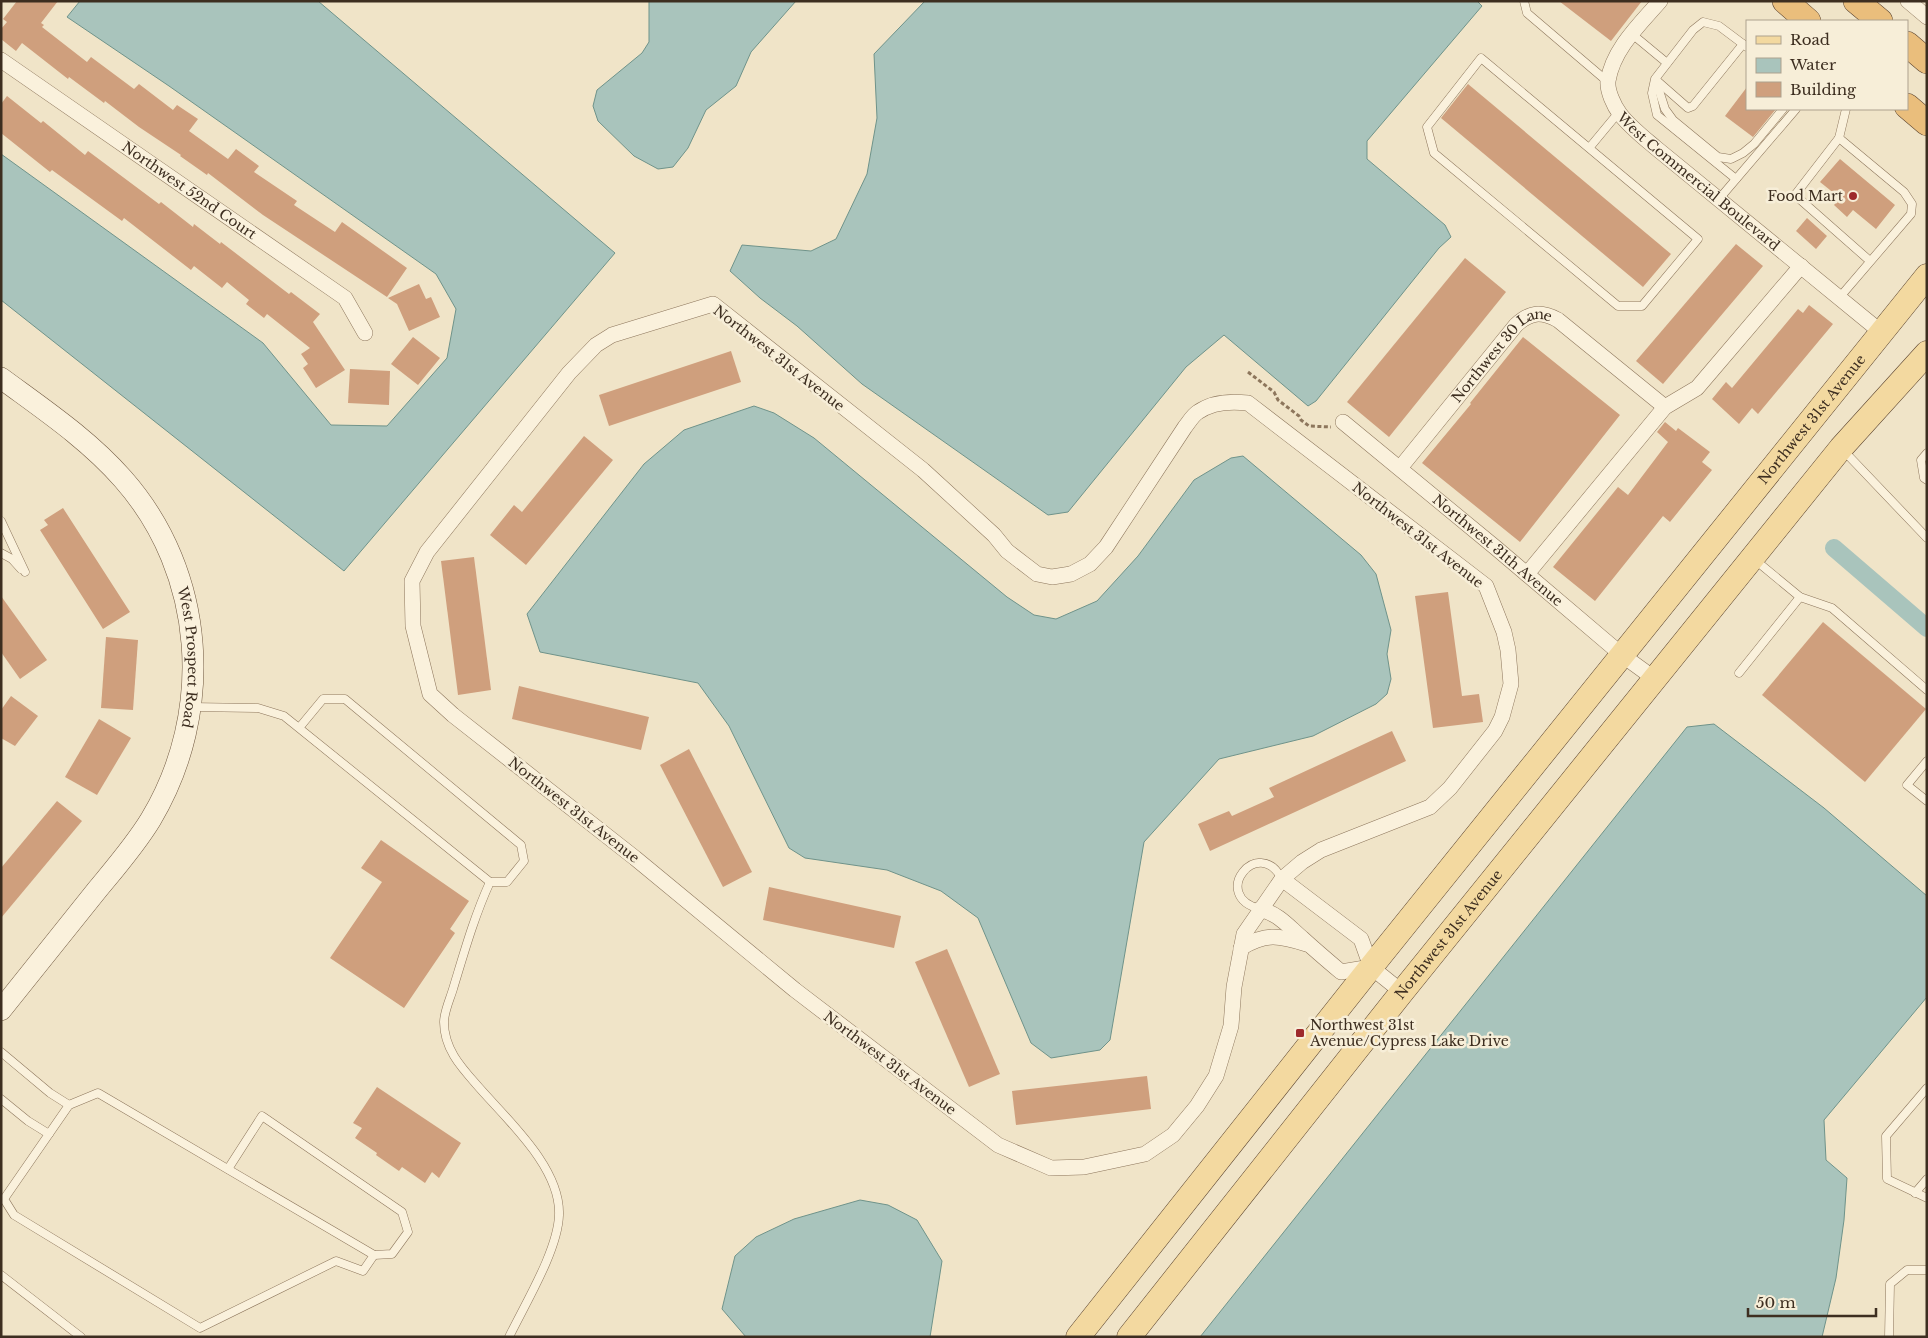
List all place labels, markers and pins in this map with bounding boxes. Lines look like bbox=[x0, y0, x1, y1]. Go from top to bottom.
place label: Food Mart bbox=[1767, 187, 1844, 205]
marker: Food Mart bbox=[1847, 190, 1859, 202]
place label: Northwest 31st Avenue/Cypress Lake Drive bbox=[1309, 1016, 1509, 1050]
marker: Northwest 31st Avenue/Cypress Lake Drive bbox=[1294, 1027, 1306, 1039]

